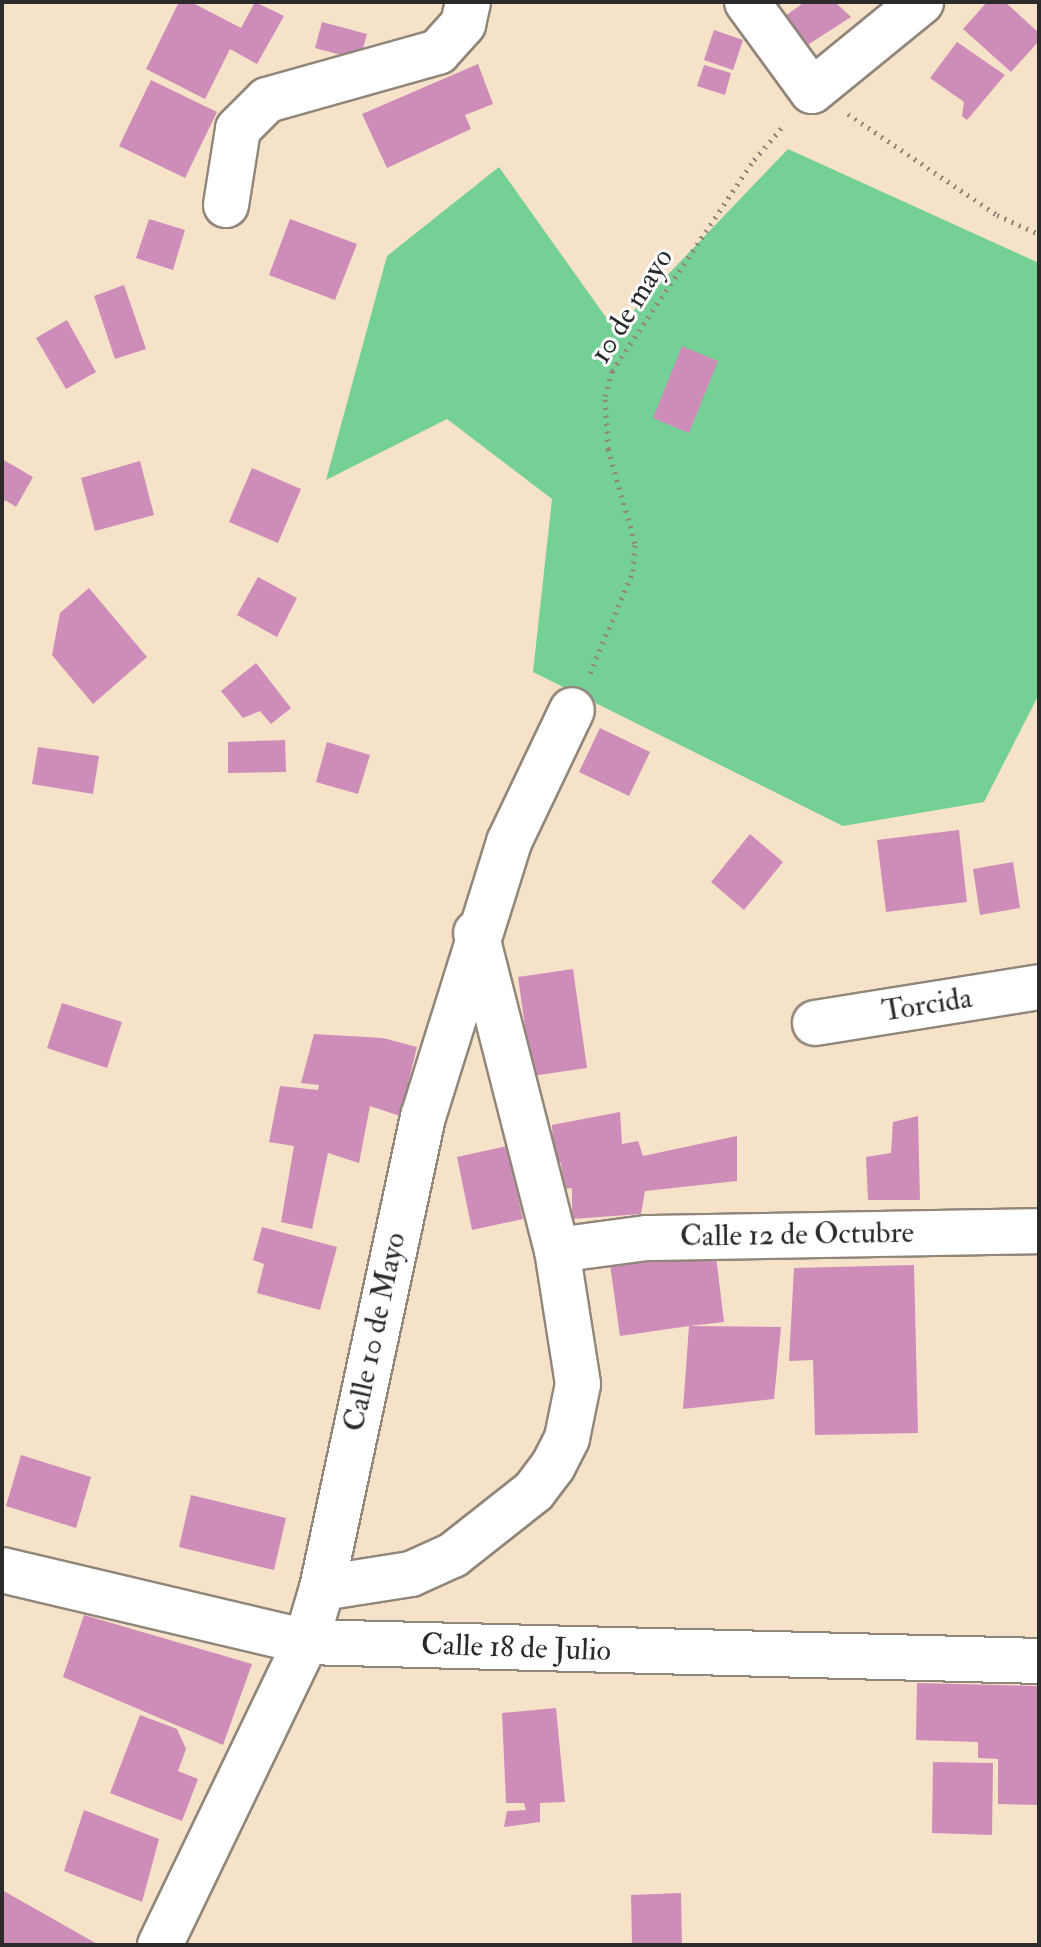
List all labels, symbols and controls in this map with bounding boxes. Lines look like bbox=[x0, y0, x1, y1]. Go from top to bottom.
street label: 10 de mayo bbox=[583, 242, 681, 370]
street label: Torcida bbox=[879, 980, 975, 1030]
street label: Calle 12 de Octubre bbox=[680, 1215, 914, 1255]
street label: Calle 10 de Mayo bbox=[336, 1229, 414, 1435]
street label: Calle 18 de Julio bbox=[420, 1627, 612, 1669]

